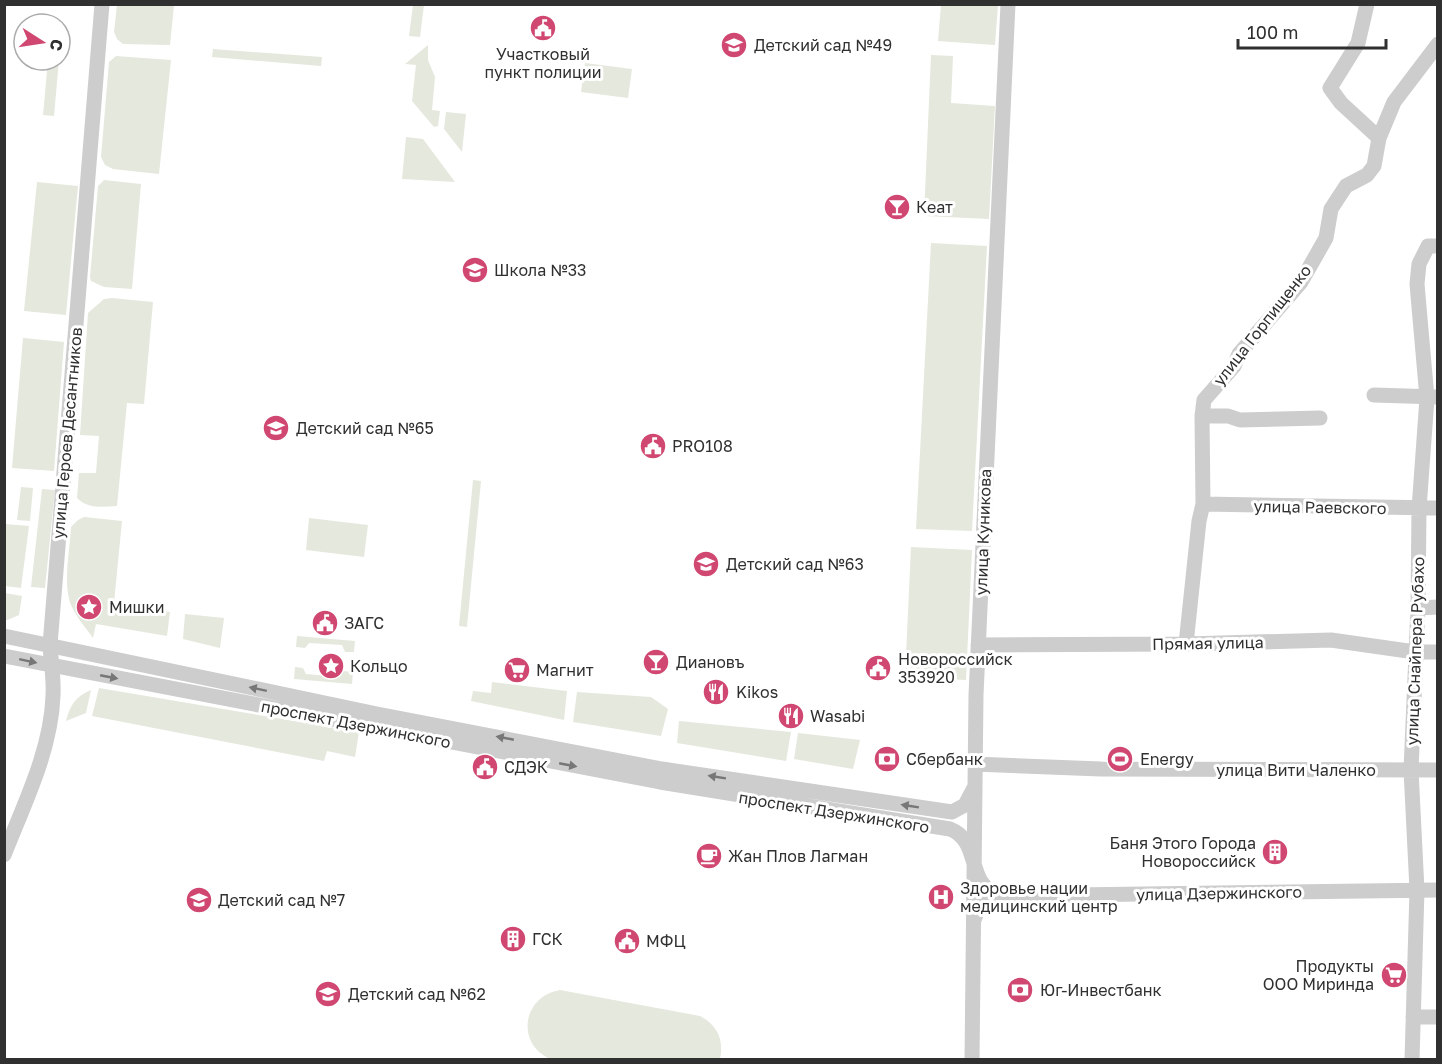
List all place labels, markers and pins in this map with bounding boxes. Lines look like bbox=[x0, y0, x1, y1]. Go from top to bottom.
public building icon: Участковый пункт полиции bbox=[528, 13, 558, 43]
school or university icon: Детский сад №49 bbox=[719, 30, 749, 60]
place label: Детский сад №49 bbox=[754, 35, 892, 55]
place label: Участковый пункт полиции bbox=[485, 44, 601, 82]
bar icon: Кеат bbox=[882, 192, 912, 222]
place label: Кеат bbox=[916, 197, 953, 217]
school or university icon: Школа №33 bbox=[460, 255, 490, 285]
place label: Школа №33 bbox=[494, 260, 586, 280]
school or university icon: Детский сад №65 bbox=[261, 413, 291, 443]
place label: Детский сад №65 bbox=[296, 418, 434, 438]
public building icon: PRO108 bbox=[638, 431, 668, 461]
place label: PRO108 bbox=[672, 436, 733, 456]
school or university icon: Детский сад №63 bbox=[691, 549, 721, 579]
place label: Детский сад №63 bbox=[726, 554, 864, 574]
place icon: Мишки bbox=[74, 592, 104, 622]
place label: Мишки bbox=[109, 597, 164, 617]
public building icon: ЗАГС bbox=[310, 608, 340, 638]
place label: ЗАГС bbox=[344, 613, 384, 633]
bar icon: Диановъ bbox=[641, 647, 671, 677]
place label: Новороссийск 353920 bbox=[898, 649, 1013, 687]
place icon: Кольцо bbox=[316, 651, 346, 681]
place label: Диановъ bbox=[676, 652, 745, 672]
public building icon: Новороссийск 353920 bbox=[863, 653, 893, 683]
supermarket icon: Магнит bbox=[502, 655, 532, 685]
place label: Кольцо bbox=[350, 656, 408, 676]
place label: Магнит bbox=[536, 660, 594, 680]
restaurant icon: Kikos bbox=[701, 677, 731, 707]
place label: Kikos bbox=[736, 682, 778, 702]
restaurant icon: Wasabi bbox=[776, 701, 806, 731]
place label: Wasabi bbox=[810, 706, 865, 726]
bank icon: Сбербанк bbox=[872, 744, 902, 774]
sports icon: Energy bbox=[1105, 744, 1135, 774]
place label: Сбербанк bbox=[906, 749, 983, 769]
place label: Energy bbox=[1140, 749, 1194, 769]
public building icon: СДЭК bbox=[470, 752, 500, 782]
place label: СДЭК bbox=[504, 757, 548, 777]
place label: Баня Этого Города Новороссийск bbox=[1110, 833, 1256, 871]
building icon: Баня Этого Города Новороссийск bbox=[1260, 837, 1290, 867]
cafe icon: Жан Плов Лагман bbox=[694, 841, 724, 871]
place label: Жан Плов Лагман bbox=[728, 846, 868, 866]
place label: Здоровье нации медицинский центр bbox=[960, 878, 1118, 916]
hospital icon: Здоровье нации медицинский центр bbox=[926, 882, 956, 912]
school or university icon: Детский сад №7 bbox=[184, 885, 214, 915]
place label: Детский сад №7 bbox=[218, 890, 345, 910]
building icon: ГСК bbox=[498, 924, 528, 954]
public building icon: МФЦ bbox=[612, 926, 642, 956]
place label: ГСК bbox=[532, 929, 563, 949]
place label: МФЦ bbox=[646, 931, 686, 951]
place label: Продукты ООО Миринда bbox=[1263, 956, 1374, 994]
supermarket icon: Продукты ООО Миринда bbox=[1379, 960, 1409, 990]
bank icon: Юг-Инвестбанк bbox=[1005, 975, 1035, 1005]
school or university icon: Детский сад №62 bbox=[313, 979, 343, 1009]
place label: Юг-Инвестбанк bbox=[1040, 980, 1162, 1000]
place label: Детский сад №62 bbox=[348, 984, 486, 1004]

